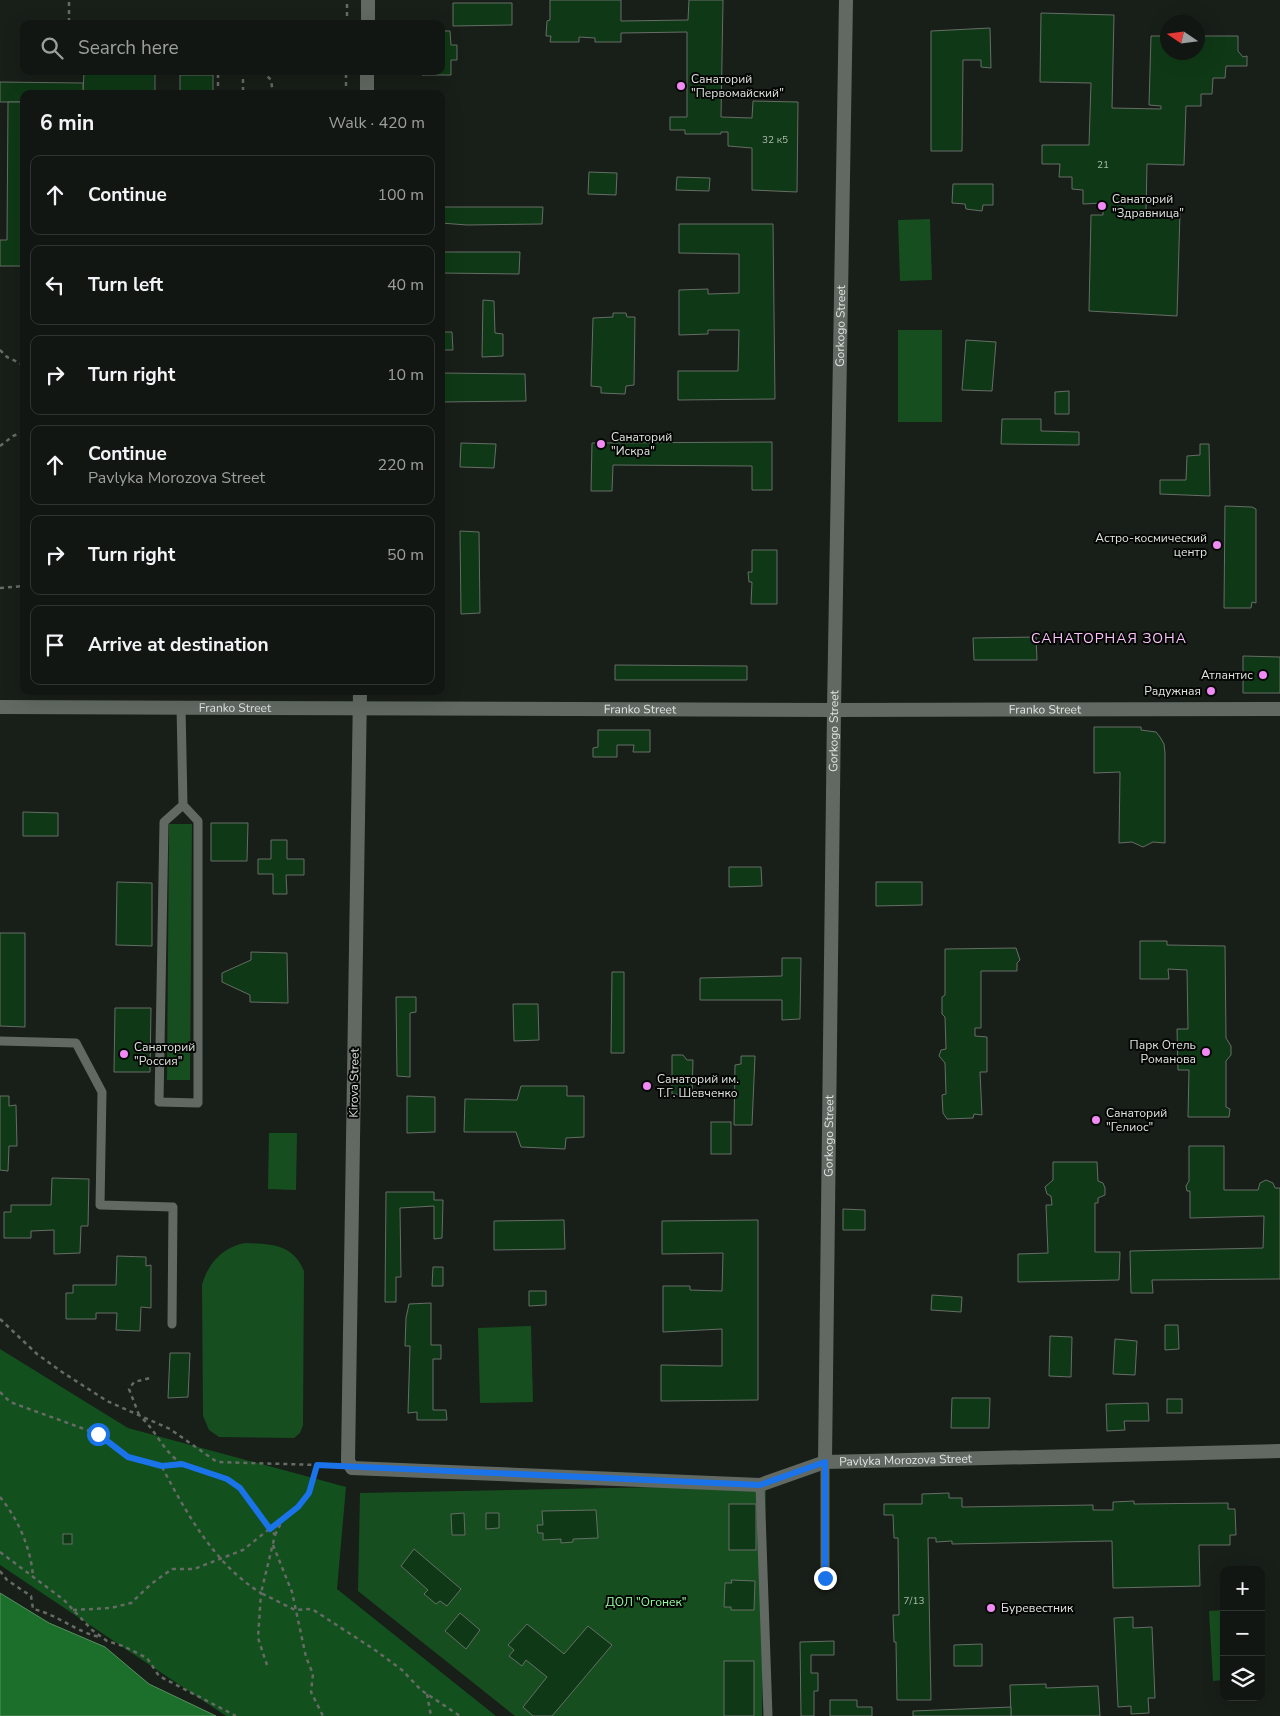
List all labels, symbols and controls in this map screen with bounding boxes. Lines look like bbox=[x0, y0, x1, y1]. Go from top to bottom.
north arrow bbox=[1160, 15, 1205, 60]
search box bbox=[20, 20, 445, 75]
icon: search bbox=[38, 34, 66, 62]
text: Search here bbox=[78, 35, 179, 61]
place label: Санаторий "Первомайский" bbox=[691, 71, 784, 101]
marker: Санаторий "Первомайский" bbox=[675, 80, 687, 92]
text: 6 min bbox=[40, 109, 94, 137]
text: Walk · 420 m bbox=[329, 112, 425, 134]
house number: 32 к5 bbox=[762, 133, 788, 147]
house number: 21 bbox=[1097, 158, 1109, 172]
icon: ahead bbox=[41, 181, 69, 209]
text: Continue bbox=[88, 182, 167, 208]
text: 100 m bbox=[377, 184, 424, 206]
place label: Санаторий "Здравница" bbox=[1112, 191, 1184, 221]
marker: Санаторий "Здравница" bbox=[1096, 200, 1108, 212]
icon: left bbox=[41, 271, 69, 299]
text: Turn left bbox=[88, 272, 163, 298]
text: 40 m bbox=[387, 274, 424, 296]
street label: Gorkogo Street bbox=[832, 284, 849, 367]
icon: right bbox=[41, 361, 69, 389]
text: Turn right bbox=[88, 362, 175, 388]
text: 10 m bbox=[387, 364, 424, 386]
place label: Санаторий "Искра" bbox=[611, 429, 672, 459]
marker: Санаторий "Искра" bbox=[595, 438, 607, 450]
text: Continue bbox=[88, 441, 167, 467]
icon: ahead bbox=[41, 451, 69, 479]
text: 220 m bbox=[377, 454, 424, 476]
text: Pavlyka Morozova Street bbox=[88, 467, 265, 489]
place label: Астро-космический центр bbox=[1095, 530, 1207, 560]
marker: Астро-космический центр bbox=[1211, 539, 1223, 551]
icon: right bbox=[41, 541, 69, 569]
text: Turn right bbox=[88, 542, 175, 568]
text: 50 m bbox=[387, 544, 424, 566]
district label: САНАТОРНАЯ ЗОНА bbox=[1031, 629, 1187, 648]
icon: arrive bbox=[41, 631, 69, 659]
text: Arrive at destination bbox=[88, 632, 269, 658]
place label: Атлантис bbox=[1201, 667, 1253, 683]
marker: Атлантис bbox=[1257, 669, 1269, 681]
place label: Радужная bbox=[1144, 683, 1201, 699]
marker: Радужная bbox=[1205, 685, 1217, 697]
street label: Gorkogo Street bbox=[825, 689, 842, 772]
street label: Franko Street bbox=[199, 700, 272, 716]
street label: Franko Street bbox=[604, 701, 677, 717]
street label: Franko Street bbox=[1009, 701, 1082, 718]
place label: Парк Отель Романова bbox=[1130, 1037, 1196, 1067]
place label: Санаторий "Россия" bbox=[134, 1039, 195, 1069]
marker: Парк Отель Романова bbox=[1200, 1046, 1212, 1058]
street label: Kirova Street bbox=[345, 1047, 363, 1118]
marker: Санаторий "Россия" bbox=[118, 1048, 130, 1060]
place label: Санаторий им. Т.Г. Шевченко bbox=[657, 1071, 739, 1101]
marker: Санаторий им. Т.Г. Шевченко bbox=[641, 1080, 653, 1092]
street label: Gorkogo Street bbox=[820, 1094, 837, 1177]
place label: Санаторий "Гелиос" bbox=[1106, 1105, 1167, 1135]
marker: Санаторий "Гелиос" bbox=[1090, 1114, 1102, 1126]
route start bbox=[87, 1423, 110, 1446]
street label: Pavlyka Morozova Street bbox=[839, 1450, 973, 1470]
map controls bbox=[1220, 1566, 1265, 1701]
button: + bbox=[1220, 1566, 1265, 1611]
route end bbox=[814, 1567, 837, 1590]
park label: ДОЛ "Огонек" bbox=[606, 1594, 686, 1610]
house number: 7/13 bbox=[904, 1594, 924, 1608]
place label: Буревестник bbox=[1001, 1600, 1074, 1616]
marker: Буревестник bbox=[985, 1602, 997, 1614]
button: − bbox=[1220, 1611, 1265, 1656]
button: layers bbox=[1220, 1656, 1265, 1701]

